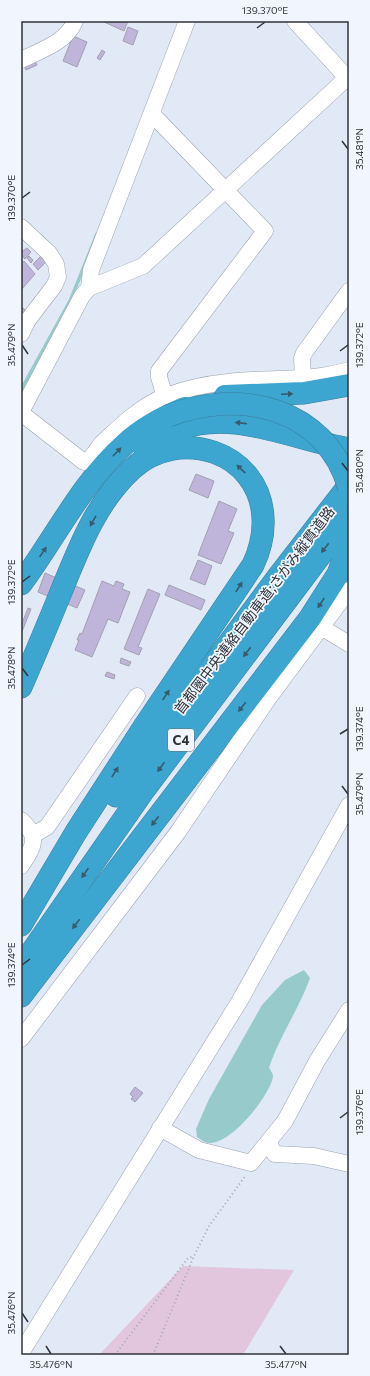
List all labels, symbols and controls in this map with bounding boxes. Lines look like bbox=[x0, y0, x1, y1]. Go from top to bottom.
text: 139.370°E bbox=[242, 4, 288, 16]
text: 35.481°N bbox=[353, 128, 365, 170]
text: 139.370°E bbox=[5, 175, 17, 221]
text: 139.372°E bbox=[353, 322, 365, 368]
text: 35.479°N bbox=[5, 324, 17, 366]
one-way arrow bbox=[281, 391, 294, 397]
one-way arrow bbox=[235, 420, 247, 426]
one-way arrow bbox=[112, 447, 121, 457]
text: 35.480°N bbox=[353, 449, 365, 493]
one-way arrow bbox=[236, 464, 246, 474]
street label: 首都圏中央連絡自動車道;さがみ縦貫道路 bbox=[170, 503, 338, 717]
one-way arrow bbox=[89, 515, 96, 527]
one-way arrow bbox=[321, 543, 329, 554]
one-way arrow bbox=[39, 546, 47, 557]
text: 139.372°E bbox=[5, 559, 17, 605]
one-way arrow bbox=[235, 582, 243, 592]
one-way arrow bbox=[317, 597, 324, 609]
one-way arrow bbox=[242, 646, 251, 657]
text: 35.478°N bbox=[5, 647, 17, 689]
one-way arrow bbox=[162, 689, 170, 700]
one-way arrow bbox=[238, 701, 247, 712]
text: 139.374°E bbox=[353, 706, 365, 752]
road number: C4 bbox=[168, 729, 194, 751]
one-way arrow bbox=[157, 762, 165, 773]
one-way arrow bbox=[111, 766, 118, 778]
text: 35.479°N bbox=[353, 773, 365, 815]
one-way arrow bbox=[150, 815, 159, 826]
one-way arrow bbox=[81, 868, 89, 878]
one-way arrow bbox=[72, 919, 80, 930]
text: 139.374°E bbox=[5, 942, 17, 988]
text: 139.376°E bbox=[353, 1089, 365, 1135]
text: 35.476°N bbox=[5, 1292, 17, 1334]
text: 35.476°N bbox=[30, 1358, 72, 1370]
text: 35.477°N bbox=[265, 1358, 307, 1370]

